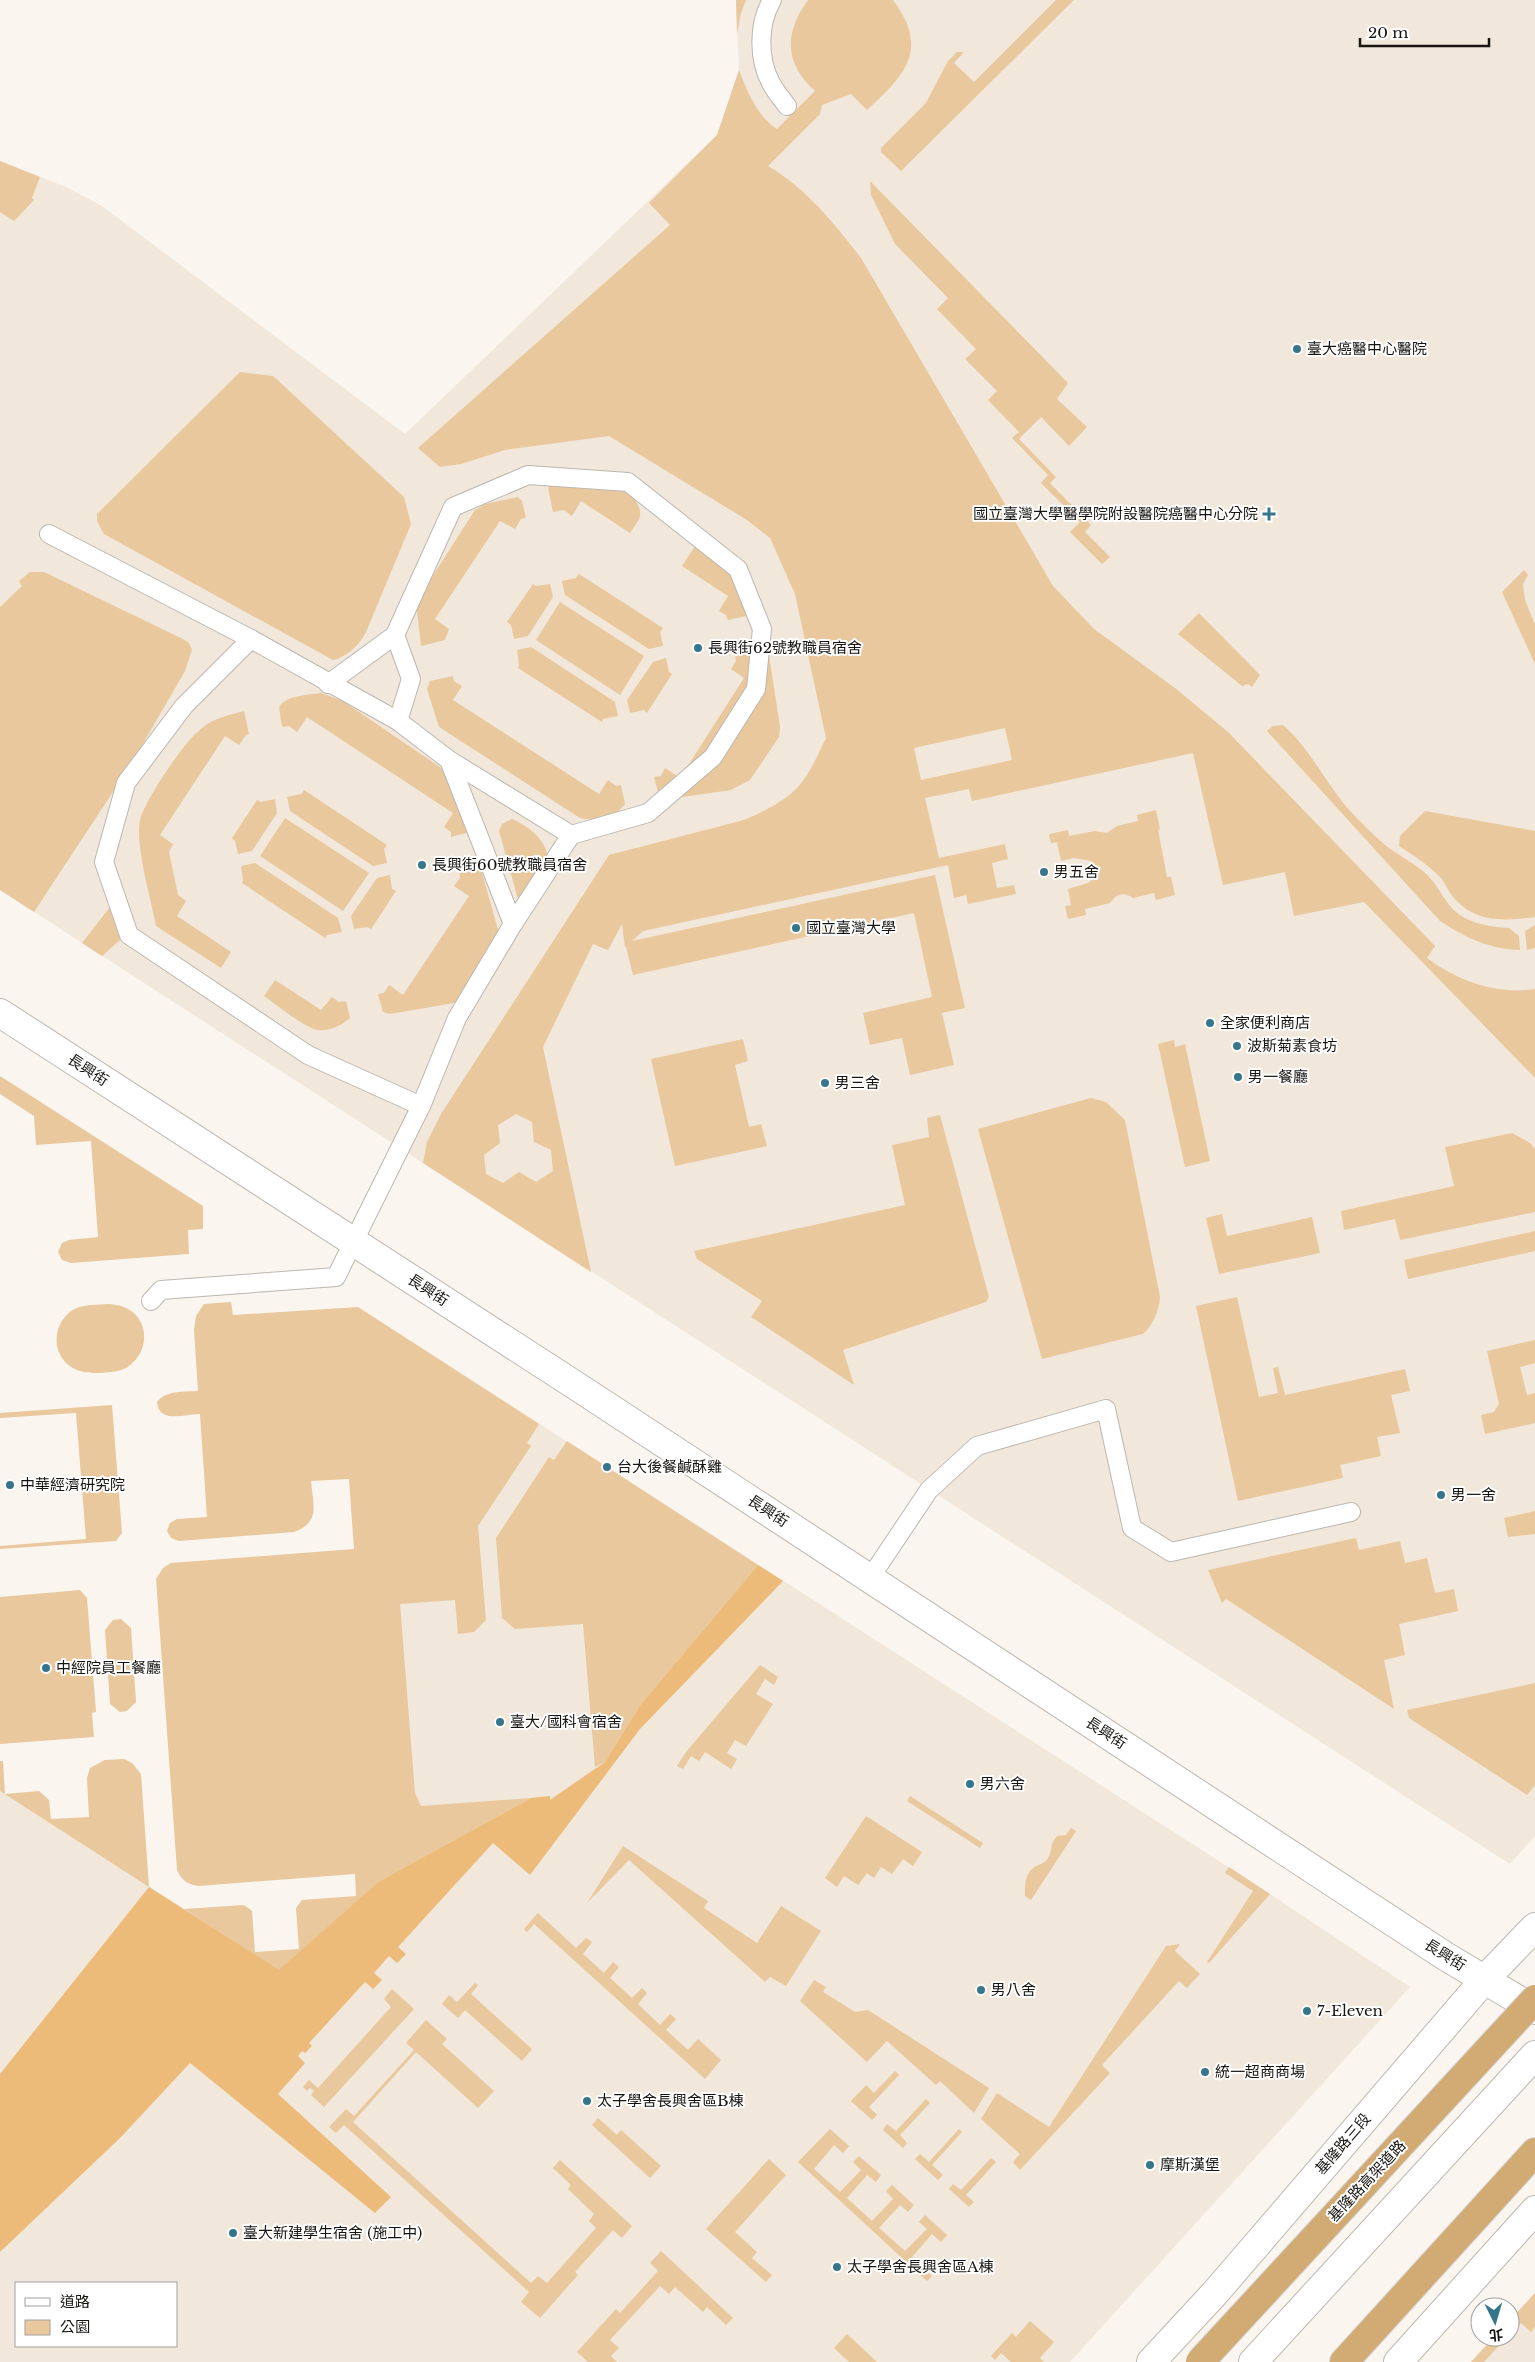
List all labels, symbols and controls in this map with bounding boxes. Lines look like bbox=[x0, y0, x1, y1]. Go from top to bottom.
scale bar bbox=[1360, 15, 1489, 47]
text: 20 m bbox=[1368, 23, 1408, 42]
place label: 臺大癌醫中心醫院 bbox=[1307, 339, 1427, 358]
marker: 臺大癌醫中心醫院 bbox=[1291, 343, 1303, 355]
place label: 國立臺灣大學醫學院附設醫院癌醫中心分院 bbox=[973, 504, 1258, 523]
marker: 國立臺灣大學醫學院附設醫院癌醫中心分院 bbox=[1262, 507, 1276, 521]
place label: 長興街62號教職員宿舍 bbox=[708, 638, 862, 657]
marker: 長興街62號教職員宿舍 bbox=[692, 642, 704, 654]
place label: 長興街60號教職員宿舍 bbox=[432, 855, 587, 874]
marker: 長興街60號教職員宿舍 bbox=[416, 859, 428, 871]
place label: 男五舍 bbox=[1054, 862, 1099, 881]
marker: 男五舍 bbox=[1038, 866, 1050, 878]
place label: 國立臺灣大學 bbox=[806, 918, 896, 937]
marker: 國立臺灣大學 bbox=[790, 922, 802, 934]
place label: 全家便利商店 bbox=[1220, 1013, 1310, 1032]
marker: 全家便利商店 bbox=[1204, 1017, 1216, 1029]
place label: 波斯菊素食坊 bbox=[1247, 1036, 1337, 1055]
marker: 波斯菊素食坊 bbox=[1231, 1040, 1243, 1052]
street label: 長興街 bbox=[64, 1049, 112, 1090]
place label: 男一餐廳 bbox=[1248, 1067, 1308, 1086]
marker: 男一餐廳 bbox=[1232, 1071, 1244, 1083]
place label: 男三舍 bbox=[835, 1073, 880, 1092]
marker: 男三舍 bbox=[819, 1077, 831, 1089]
street label: 長興街 bbox=[404, 1269, 452, 1310]
place label: 台大後餐鹹酥雞 bbox=[617, 1457, 722, 1476]
marker: 台大後餐鹹酥雞 bbox=[601, 1461, 613, 1473]
place label: 中華經濟研究院 bbox=[20, 1475, 125, 1494]
marker: 中華經濟研究院 bbox=[4, 1479, 16, 1491]
place label: 男一舍 bbox=[1451, 1485, 1496, 1504]
marker: 男一舍 bbox=[1435, 1489, 1447, 1501]
street label: 長興街 bbox=[744, 1490, 792, 1531]
place label: 中經院員工餐廳 bbox=[56, 1658, 161, 1677]
marker: 中經院員工餐廳 bbox=[40, 1662, 52, 1674]
place label: 臺大/國科會宿舍 bbox=[510, 1712, 622, 1731]
street label: 長興街 bbox=[1082, 1712, 1130, 1753]
marker: 臺大/國科會宿舍 bbox=[494, 1716, 506, 1728]
place label: 男六舍 bbox=[980, 1774, 1025, 1793]
marker: 男六舍 bbox=[964, 1778, 976, 1790]
street label: 長興街 bbox=[1421, 1935, 1469, 1975]
place label: 男八舍 bbox=[991, 1980, 1036, 1999]
marker: 男八舍 bbox=[975, 1984, 987, 1996]
place label: 7-Eleven bbox=[1317, 2001, 1383, 2020]
marker: 7-Eleven bbox=[1301, 2005, 1313, 2017]
place label: 統一超商商場 bbox=[1215, 2062, 1305, 2081]
marker: 統一超商商場 bbox=[1199, 2066, 1211, 2078]
place label: 太子學舍長興舍區B棟 bbox=[597, 2091, 744, 2110]
marker: 太子學舍長興舍區B棟 bbox=[581, 2095, 593, 2107]
street label: 基隆路三段 bbox=[1311, 2109, 1374, 2178]
street label: 基隆路高架道路 bbox=[1324, 2136, 1409, 2226]
place label: 摩斯漢堡 bbox=[1160, 2155, 1220, 2174]
marker: 摩斯漢堡 bbox=[1144, 2159, 1156, 2171]
place label: 臺大新建學生宿舍 (施工中) bbox=[243, 2223, 422, 2242]
marker: 臺大新建學生宿舍 (施工中) bbox=[227, 2227, 239, 2239]
place label: 太子學舍長興舍區A棟 bbox=[847, 2257, 994, 2276]
marker: 太子學舍長興舍區A棟 bbox=[831, 2261, 843, 2273]
legend bbox=[15, 2282, 178, 2347]
text: 道路 bbox=[60, 2292, 90, 2311]
north arrow bbox=[1470, 2297, 1520, 2347]
text: 公園 bbox=[60, 2317, 90, 2336]
text: 北 bbox=[1488, 2325, 1504, 2345]

